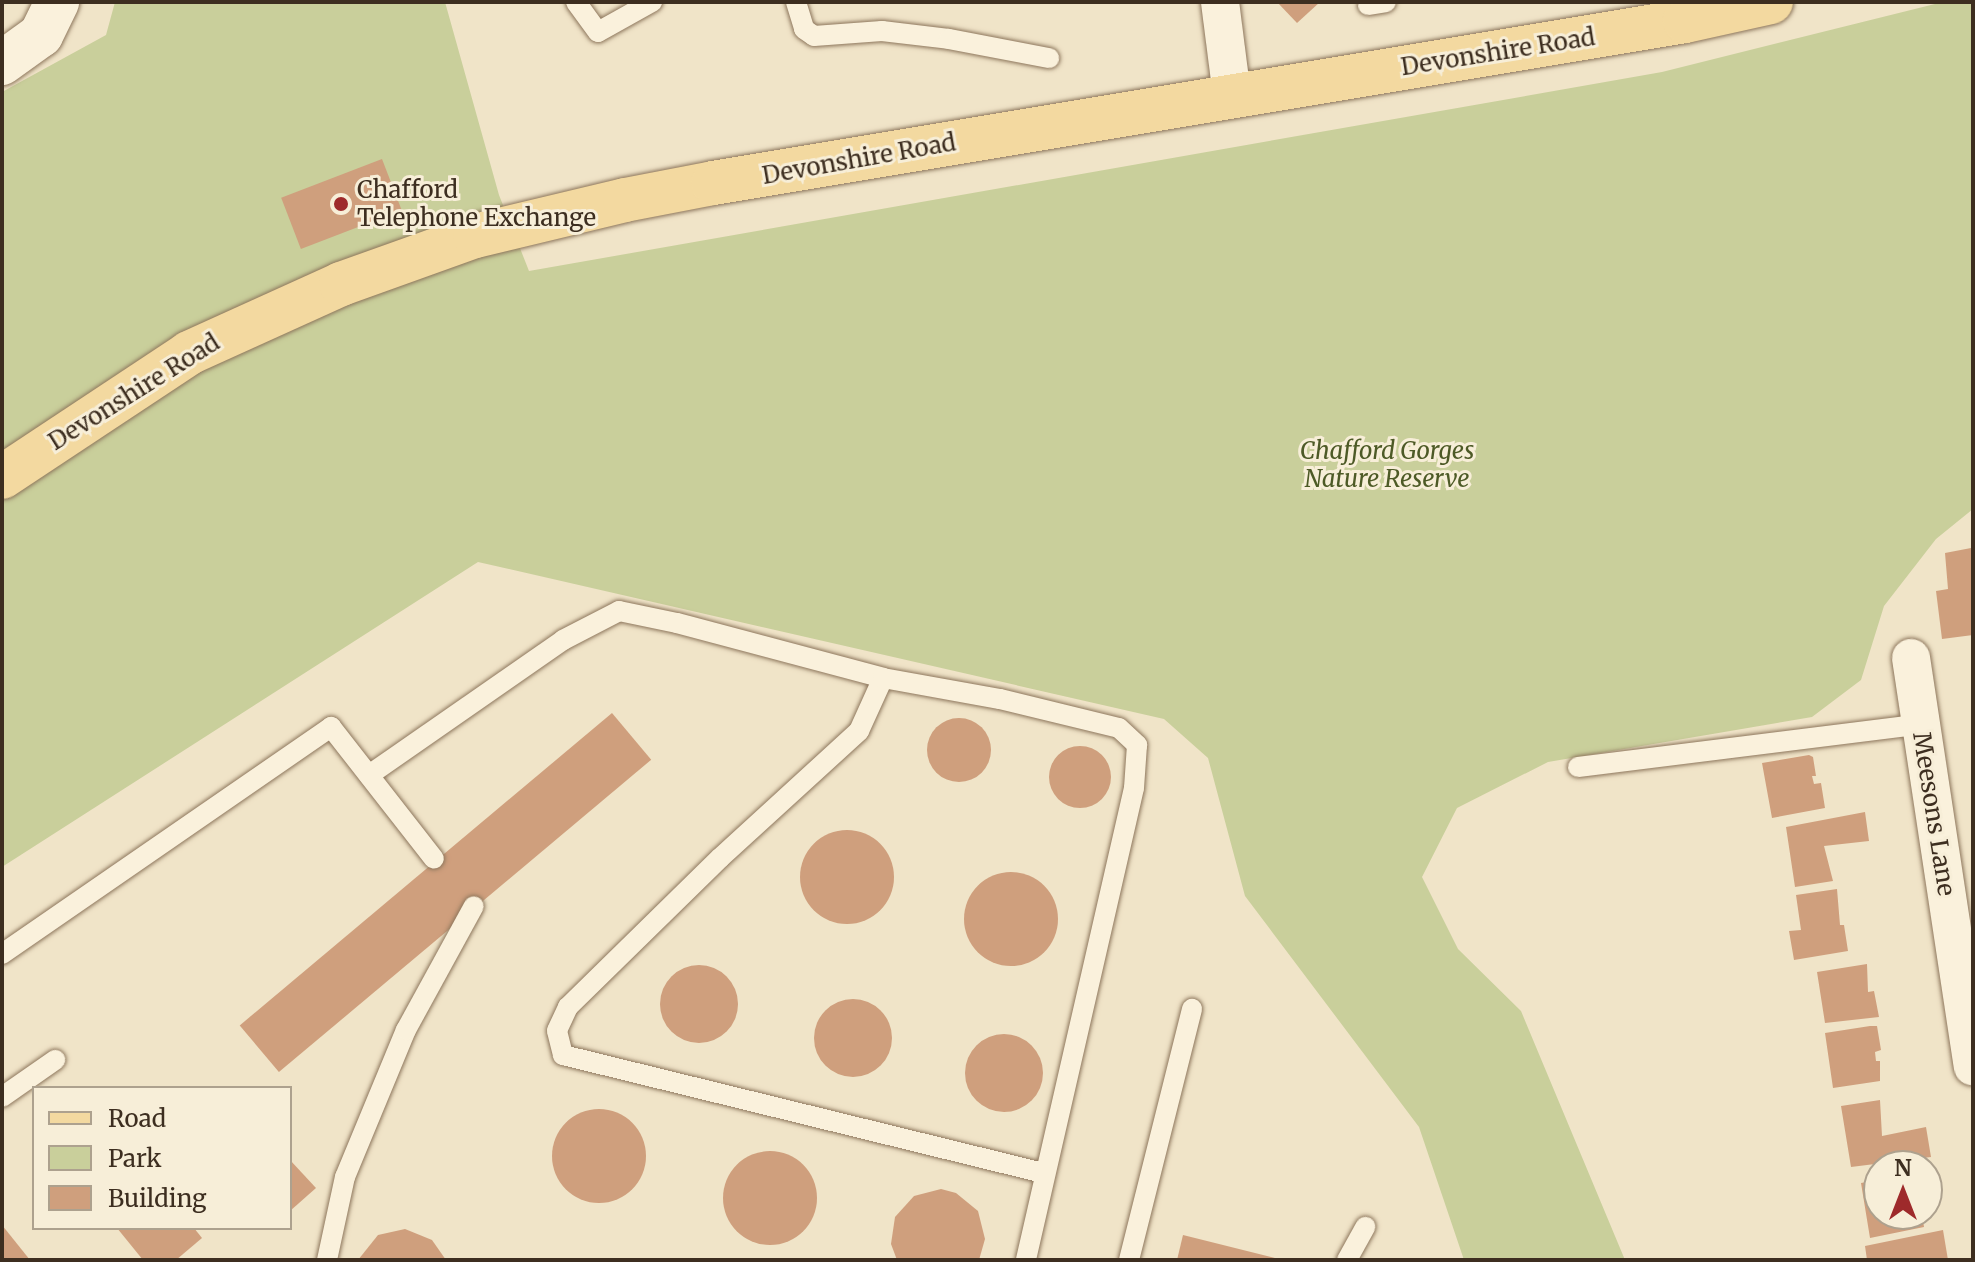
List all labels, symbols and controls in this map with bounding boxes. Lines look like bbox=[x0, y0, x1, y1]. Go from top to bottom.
street label: Devonshire Road bbox=[1399, 22, 1597, 82]
street label: Devonshire Road bbox=[760, 128, 958, 190]
place label: Chafford Telephone Exchange bbox=[357, 176, 596, 232]
marker: Chafford Telephone Exchange bbox=[332, 195, 350, 213]
street label: Devonshire Road bbox=[43, 328, 225, 456]
park label: Chafford Gorges Nature Reserve bbox=[1300, 437, 1474, 493]
street label: Meesons Lane bbox=[1907, 730, 1961, 898]
legend bbox=[32, 1086, 292, 1230]
text: Road bbox=[108, 1103, 166, 1134]
text: Park bbox=[108, 1143, 161, 1174]
north arrow bbox=[1863, 1150, 1943, 1230]
text: N bbox=[1894, 1154, 1912, 1182]
text: Building bbox=[108, 1183, 207, 1214]

